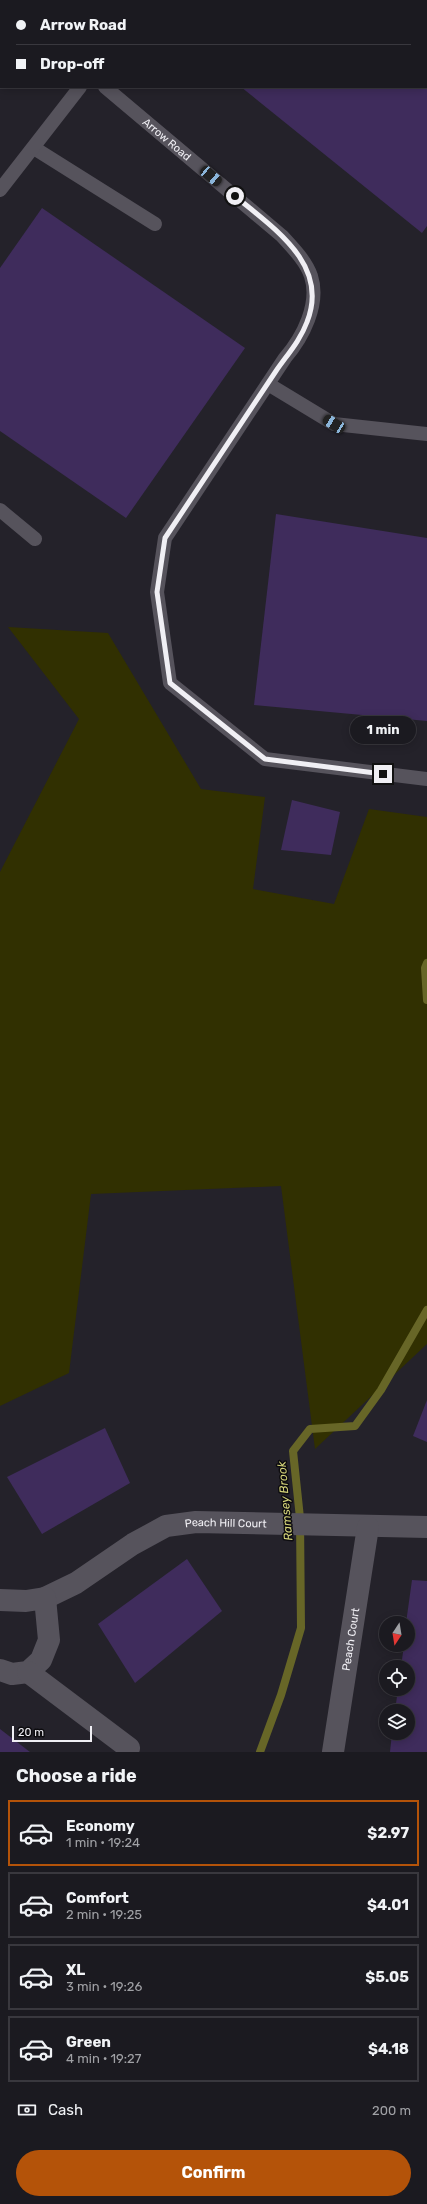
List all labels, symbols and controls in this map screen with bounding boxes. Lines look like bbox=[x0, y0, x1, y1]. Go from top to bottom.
text: Arrow Road bbox=[40, 16, 126, 34]
text: Drop-off bbox=[40, 55, 104, 73]
street label: Arrow Road bbox=[140, 115, 194, 163]
car bbox=[198, 164, 224, 188]
route start bbox=[226, 187, 244, 205]
car bbox=[321, 413, 347, 435]
callout: 1 min bbox=[350, 716, 416, 744]
text: 1 min bbox=[366, 722, 400, 737]
route end bbox=[374, 765, 392, 783]
water label: Ramsey Brook bbox=[274, 1460, 295, 1541]
street label: Peach Hill Court bbox=[184, 1515, 268, 1530]
street label: Peach Court bbox=[339, 1606, 362, 1672]
north arrow bbox=[379, 1616, 415, 1652]
map controls bbox=[379, 1616, 415, 1740]
button: locate bbox=[379, 1660, 415, 1696]
button: layers bbox=[379, 1704, 415, 1740]
scale bar bbox=[12, 1724, 92, 1743]
text: 20 m bbox=[18, 1726, 44, 1739]
text: Choose a ride bbox=[16, 1765, 137, 1787]
icon: car bbox=[18, 1815, 54, 1851]
text: Economy bbox=[66, 1817, 135, 1835]
text: $2.97 bbox=[367, 1824, 409, 1842]
text: 1 min · 19:24 bbox=[66, 1835, 140, 1850]
icon: car bbox=[18, 1887, 54, 1923]
text: Comfort bbox=[66, 1889, 129, 1907]
text: $4.01 bbox=[367, 1896, 409, 1914]
text: 2 min · 19:25 bbox=[66, 1907, 142, 1922]
icon: car bbox=[18, 1959, 54, 1995]
text: XL bbox=[66, 1961, 85, 1979]
text: $5.05 bbox=[365, 1968, 409, 1986]
text: 3 min · 19:26 bbox=[66, 1979, 142, 1994]
icon: car bbox=[18, 2031, 54, 2067]
text: Green bbox=[66, 2033, 111, 2051]
text: $4.18 bbox=[368, 2040, 409, 2058]
text: 4 min · 19:27 bbox=[66, 2051, 141, 2066]
icon: cash bbox=[16, 2099, 38, 2121]
text: Cash bbox=[48, 2101, 83, 2119]
text: 200 m bbox=[372, 2103, 411, 2118]
button: Confirm bbox=[16, 2150, 411, 2196]

